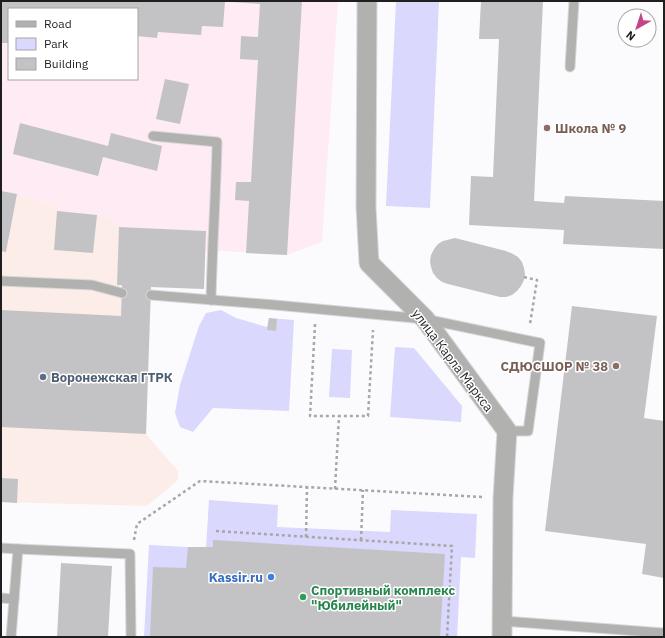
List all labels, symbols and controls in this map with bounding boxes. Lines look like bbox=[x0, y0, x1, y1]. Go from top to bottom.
legend bbox=[8, 8, 138, 80]
north arrow bbox=[617, 8, 657, 48]
text: Road bbox=[44, 16, 72, 31]
text: N bbox=[623, 28, 638, 44]
text: Park bbox=[44, 36, 69, 51]
text: Building bbox=[44, 56, 89, 71]
place label: Школа № 9 bbox=[555, 120, 626, 137]
marker: Школа № 9 bbox=[542, 123, 552, 133]
street label: улица Карла Маркса bbox=[408, 305, 497, 415]
place label: СДЮСШОР № 38 bbox=[501, 358, 608, 375]
marker: СДЮСШОР № 38 bbox=[611, 361, 621, 371]
place label: Воронежская ГТРК bbox=[51, 369, 173, 386]
marker: Воронежская ГТРК bbox=[38, 372, 48, 382]
place label: Kassir.ru bbox=[209, 569, 263, 586]
marker: Kassir.ru bbox=[266, 572, 276, 582]
place label: Спортивный комплекс "Юбилейный" bbox=[311, 582, 456, 614]
marker: Спортивный комплекс "Юбилейный" bbox=[298, 592, 308, 602]

